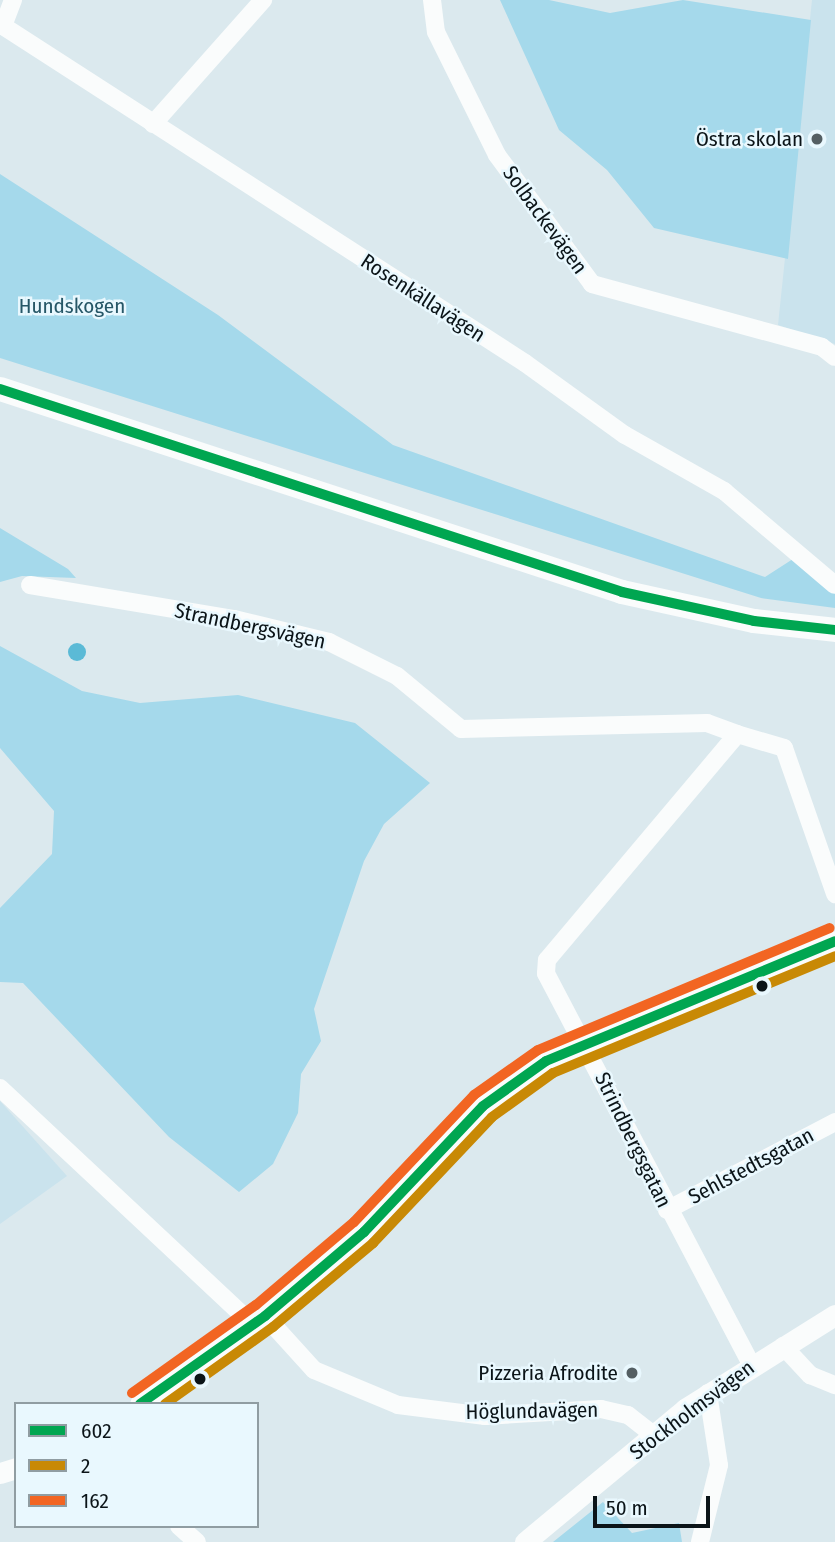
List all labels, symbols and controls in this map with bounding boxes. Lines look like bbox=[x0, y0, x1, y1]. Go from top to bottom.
place label: Östra skolan bbox=[696, 126, 803, 152]
marker: Östra skolan bbox=[809, 131, 825, 147]
street label: Solbackevägen bbox=[497, 161, 593, 279]
street label: Rosenkällavägen bbox=[356, 248, 490, 348]
park label: Hundskogen bbox=[19, 293, 125, 319]
street label: Strandbergsvägen bbox=[172, 598, 328, 654]
unlabelled marker bbox=[755, 979, 769, 993]
street label: Strindbergsgatan bbox=[589, 1068, 677, 1212]
street label: Sehlstedtsgatan bbox=[684, 1122, 818, 1210]
street label: Stockholmsvägen bbox=[625, 1355, 759, 1465]
place label: Pizzeria Afrodite bbox=[478, 1360, 618, 1386]
marker: Pizzeria Afrodite bbox=[624, 1365, 640, 1381]
unlabelled marker bbox=[193, 1372, 207, 1386]
street label: Höglundavägen bbox=[466, 1397, 598, 1425]
legend bbox=[14, 1402, 259, 1528]
text: 602 bbox=[81, 1418, 111, 1444]
text: 2 bbox=[81, 1453, 90, 1479]
scale bar bbox=[597, 1482, 714, 1526]
text: 162 bbox=[81, 1488, 109, 1514]
text: 50 m bbox=[606, 1495, 648, 1521]

